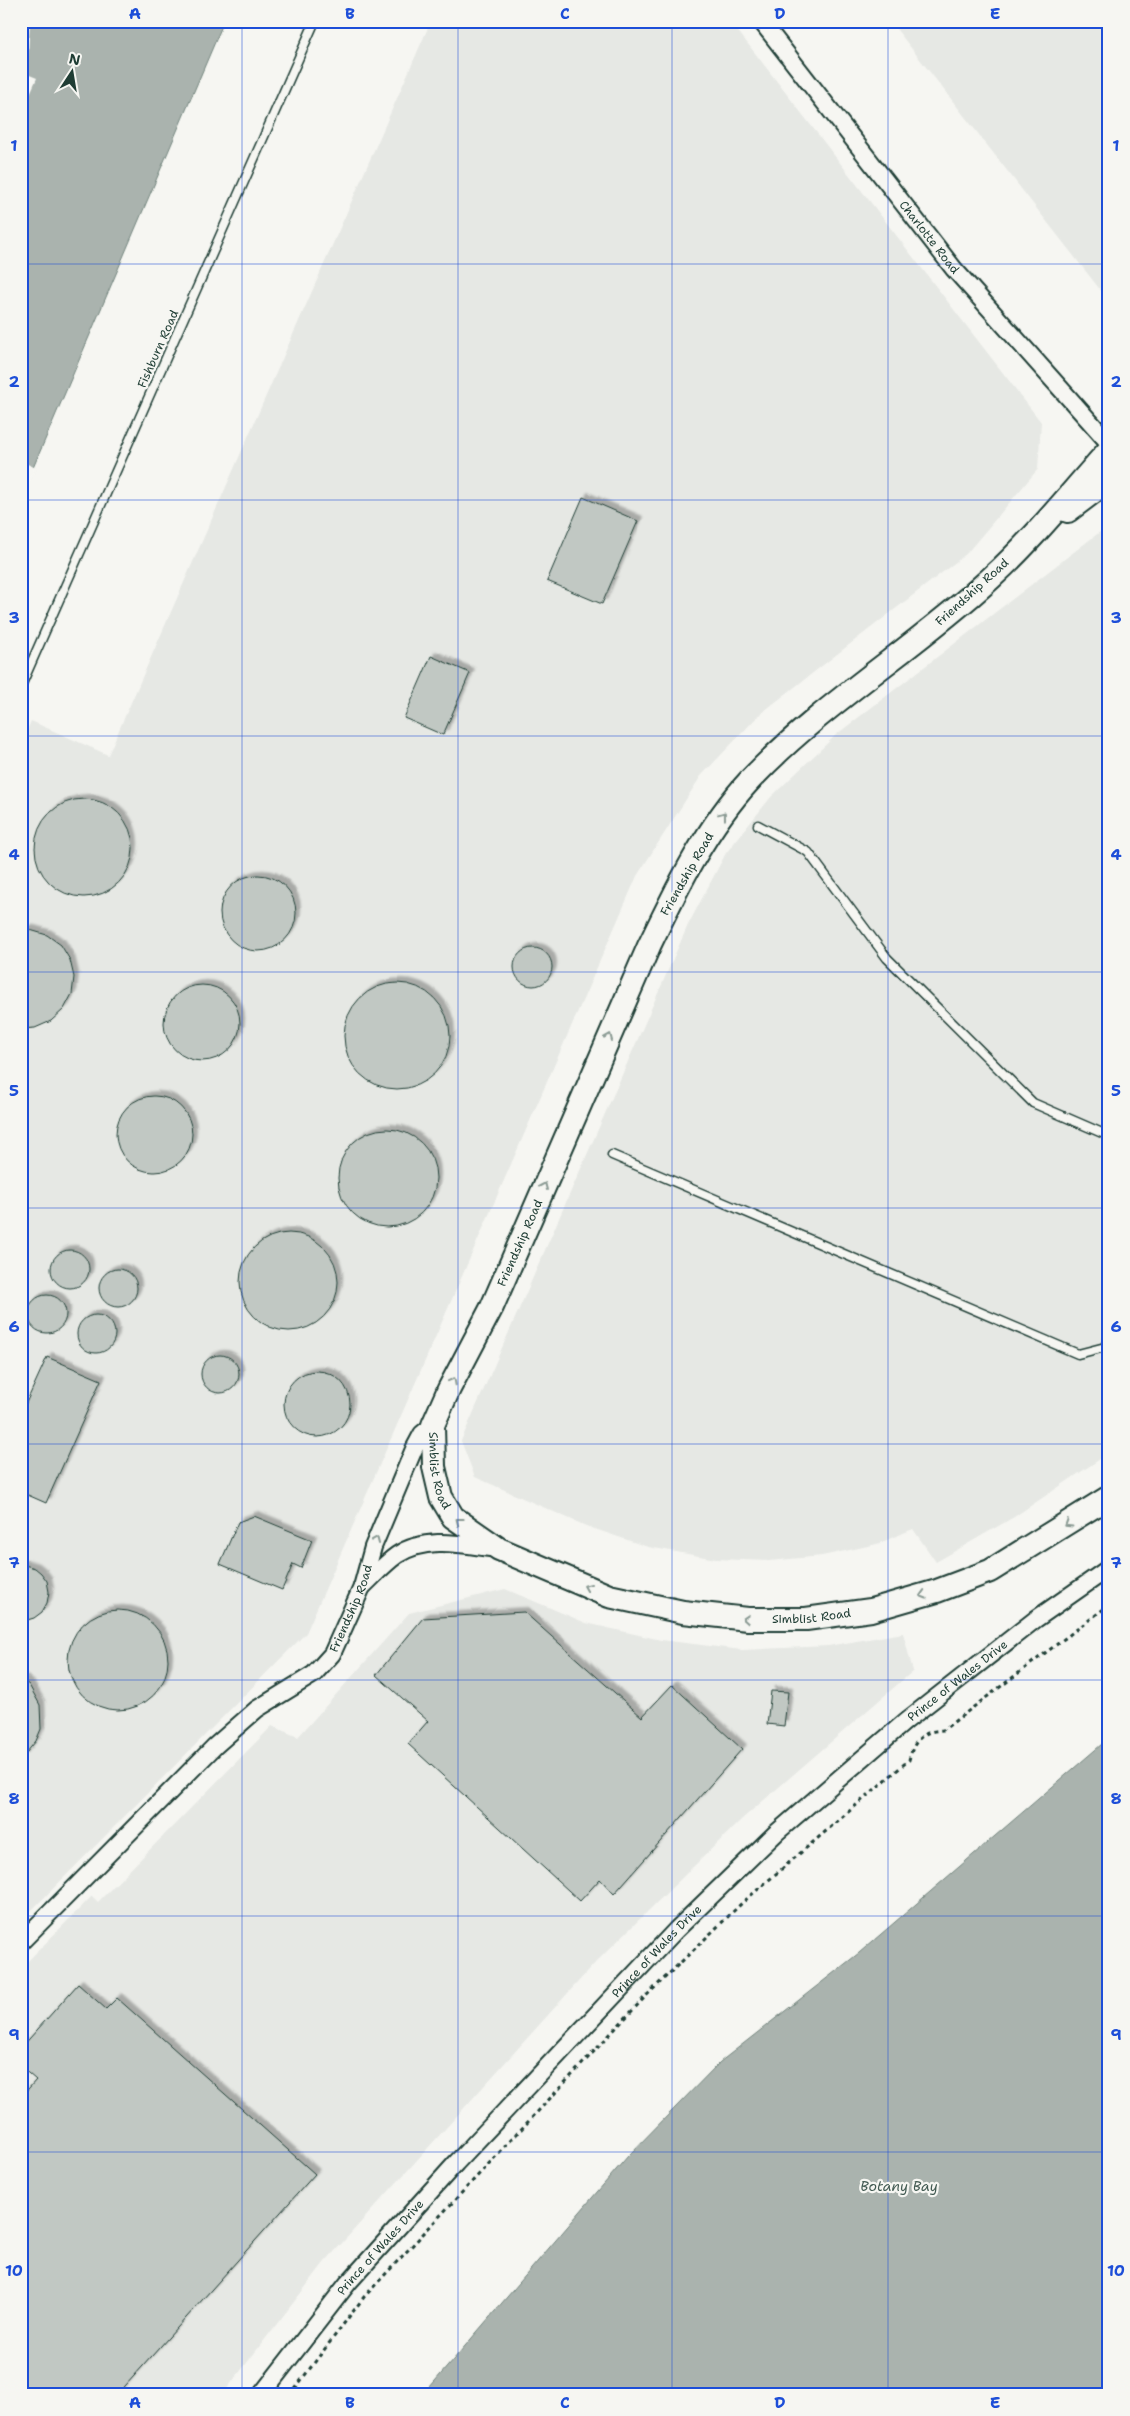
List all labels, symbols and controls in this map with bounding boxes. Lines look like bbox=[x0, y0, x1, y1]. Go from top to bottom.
text: A bbox=[129, 3, 141, 24]
text: B bbox=[345, 3, 355, 24]
text: C bbox=[560, 3, 570, 24]
text: D bbox=[774, 3, 786, 24]
text: E bbox=[990, 3, 1000, 24]
north arrow bbox=[48, 48, 98, 98]
text: N bbox=[67, 49, 82, 69]
text: 1 bbox=[10, 135, 18, 156]
text: 1 bbox=[1112, 135, 1120, 156]
street label: Charlotte Road bbox=[896, 197, 963, 278]
street label: Fishburn Road bbox=[134, 307, 182, 390]
text: 2 bbox=[8, 371, 20, 392]
text: 2 bbox=[1110, 371, 1122, 392]
street label: Friendship Road bbox=[932, 554, 1012, 629]
text: 3 bbox=[8, 607, 20, 628]
text: 3 bbox=[1110, 607, 1122, 628]
one-way arrow bbox=[717, 811, 726, 821]
street label: Friendship Road bbox=[657, 829, 718, 919]
text: 4 bbox=[8, 844, 20, 865]
text: 4 bbox=[1110, 844, 1122, 865]
one-way arrow bbox=[603, 1033, 614, 1042]
text: 5 bbox=[9, 1080, 19, 1101]
text: 5 bbox=[1111, 1080, 1121, 1101]
one-way arrow bbox=[538, 1182, 549, 1191]
street label: Friendship Road bbox=[494, 1197, 547, 1289]
text: 6 bbox=[8, 1316, 20, 1337]
text: 6 bbox=[1110, 1316, 1122, 1337]
one-way arrow bbox=[447, 1377, 457, 1386]
street label: Simblist Road bbox=[425, 1432, 455, 1513]
one-way arrow bbox=[456, 1517, 465, 1526]
one-way arrow bbox=[1064, 1517, 1073, 1527]
one-way arrow bbox=[369, 1536, 380, 1545]
text: 7 bbox=[8, 1552, 20, 1573]
text: 7 bbox=[1110, 1552, 1122, 1573]
street label: Friendship Road bbox=[326, 1562, 376, 1655]
one-way arrow bbox=[583, 1582, 592, 1593]
one-way arrow bbox=[920, 1590, 928, 1600]
street label: Simblist Road bbox=[772, 1605, 852, 1627]
one-way arrow bbox=[742, 1613, 750, 1624]
street label: Prince of Wales Drive bbox=[904, 1636, 1011, 1725]
text: 8 bbox=[8, 1788, 20, 1809]
text: 8 bbox=[1110, 1788, 1122, 1809]
street label: Prince of Wales Drive bbox=[608, 1901, 705, 2001]
text: 9 bbox=[8, 2024, 20, 2045]
text: 9 bbox=[1110, 2024, 1122, 2045]
water label: Botany Bay bbox=[860, 2177, 938, 2195]
street label: Prince of Wales Drive bbox=[333, 2196, 428, 2299]
text: 10 bbox=[5, 2260, 23, 2281]
text: 10 bbox=[1107, 2260, 1125, 2281]
text: A bbox=[129, 2392, 141, 2413]
text: B bbox=[345, 2392, 355, 2413]
text: C bbox=[560, 2392, 570, 2413]
text: D bbox=[774, 2392, 786, 2413]
text: E bbox=[990, 2392, 1000, 2413]

